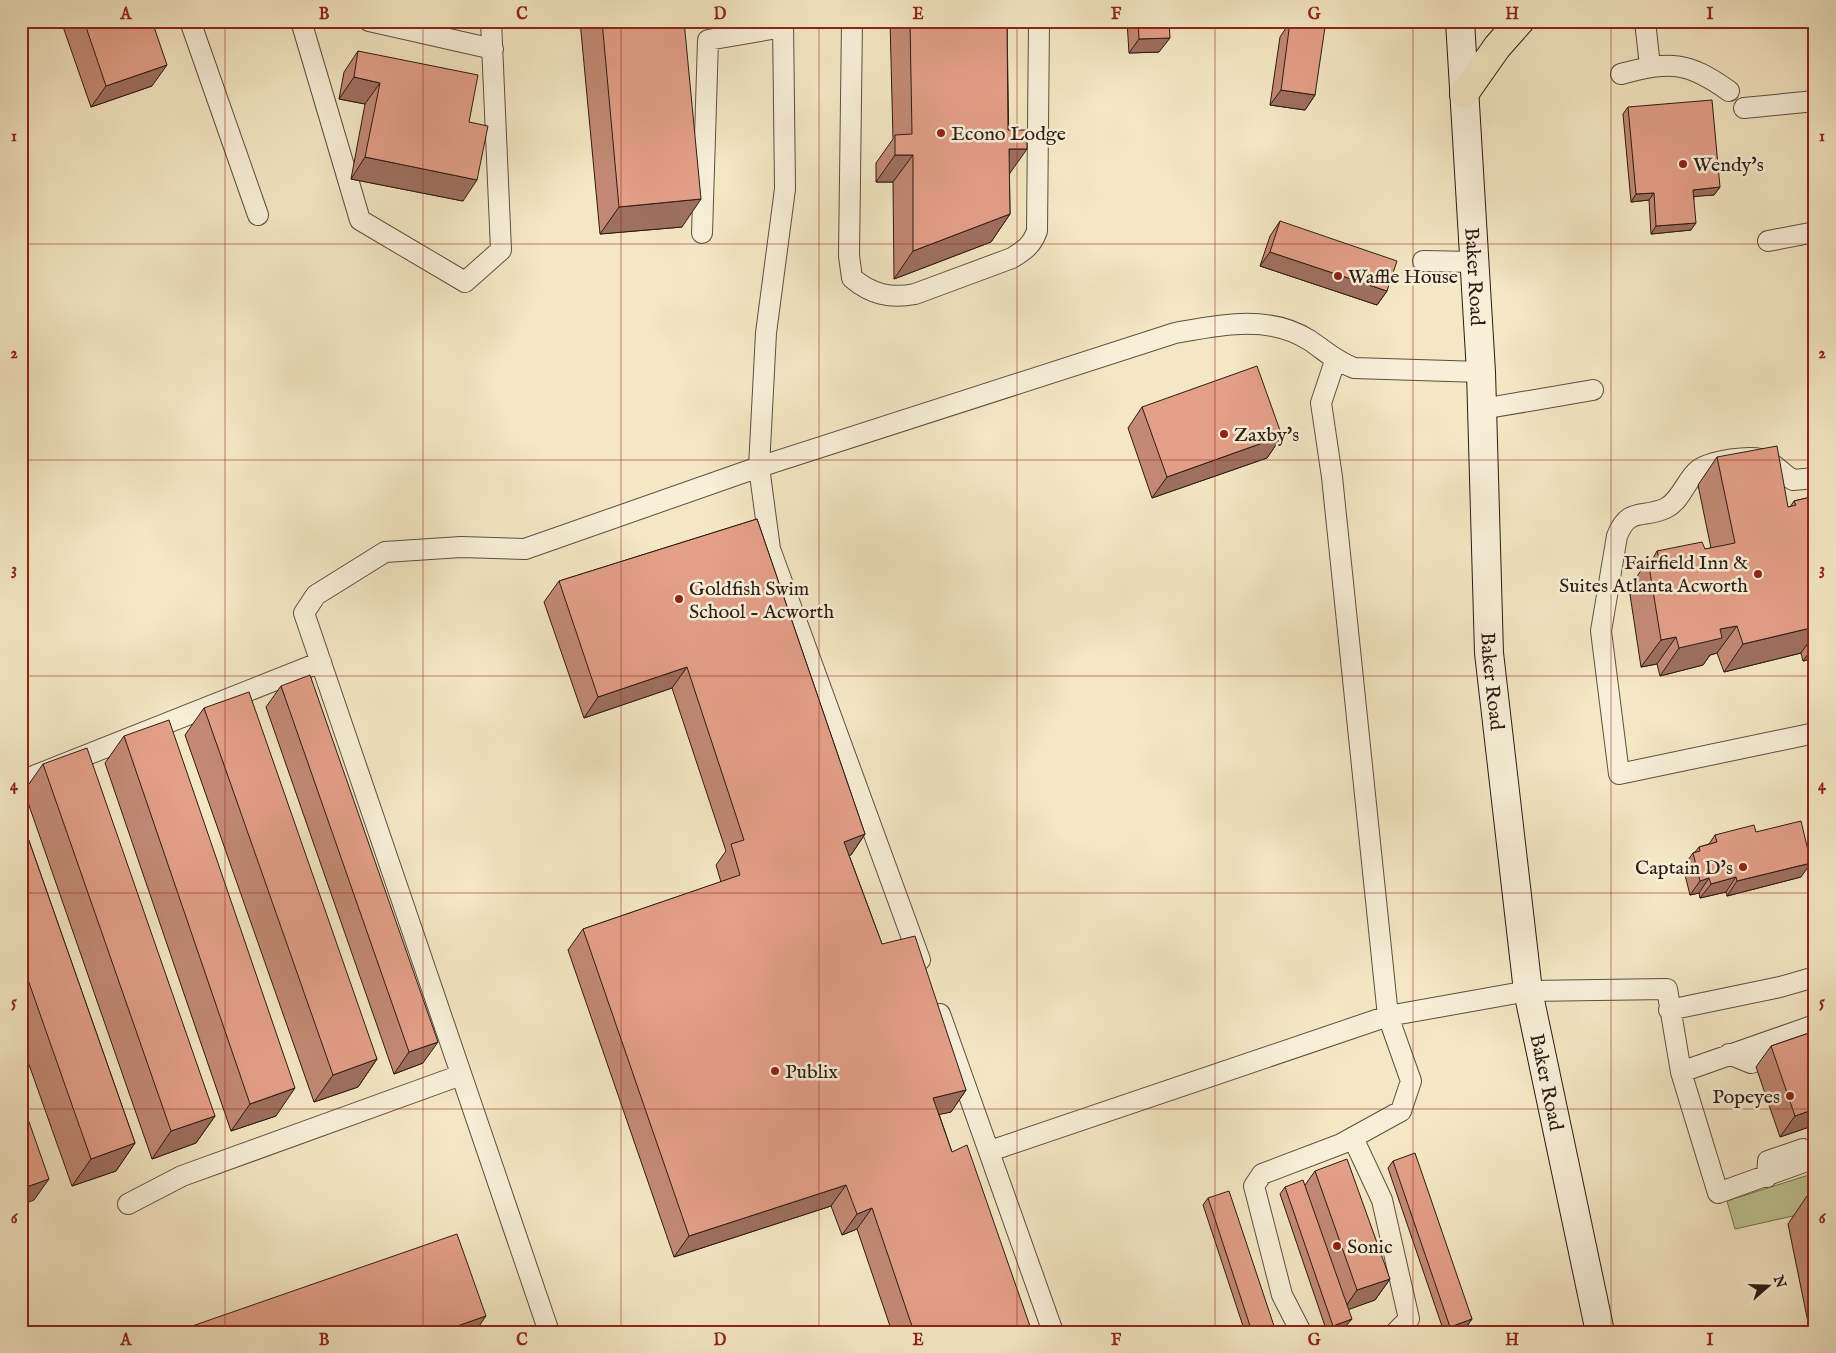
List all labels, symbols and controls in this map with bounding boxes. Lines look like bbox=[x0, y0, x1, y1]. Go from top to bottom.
text: A bbox=[120, 5, 133, 25]
text: B bbox=[319, 5, 330, 25]
text: C bbox=[516, 5, 528, 25]
text: D bbox=[714, 5, 727, 25]
text: E bbox=[912, 5, 924, 25]
text: F bbox=[1111, 5, 1122, 25]
text: G bbox=[1308, 5, 1321, 25]
text: H bbox=[1505, 5, 1519, 25]
text: I bbox=[1707, 5, 1714, 25]
place label: Econo Lodge bbox=[951, 122, 1066, 147]
text: 1 bbox=[11, 127, 17, 147]
marker: Econo Lodge bbox=[935, 127, 947, 139]
text: 1 bbox=[1819, 127, 1825, 147]
place label: Wendy's bbox=[1693, 153, 1764, 178]
marker: Wendy's bbox=[1677, 158, 1689, 170]
street label: Baker Road bbox=[1458, 227, 1489, 327]
place label: Waffle House bbox=[1348, 265, 1458, 290]
marker: Waffle House bbox=[1332, 270, 1344, 282]
text: 2 bbox=[10, 344, 18, 364]
text: 2 bbox=[1818, 344, 1826, 364]
place label: Zaxby's bbox=[1234, 423, 1299, 448]
marker: Zaxby's bbox=[1218, 428, 1230, 440]
place label: Fairfield Inn & Suites Atlanta Acworth bbox=[1559, 551, 1748, 599]
text: 3 bbox=[11, 560, 17, 580]
text: 3 bbox=[1819, 560, 1825, 580]
marker: Fairfield Inn & Suites Atlanta Acworth bbox=[1752, 568, 1764, 580]
place label: Goldfish Swim School - Acworth bbox=[689, 577, 834, 625]
marker: Goldfish Swim School - Acworth bbox=[673, 593, 685, 605]
street label: Baker Road bbox=[1474, 632, 1509, 732]
text: 4 bbox=[10, 776, 19, 796]
text: 4 bbox=[1818, 776, 1827, 796]
place label: Captain D's bbox=[1635, 856, 1733, 881]
marker: Captain D's bbox=[1737, 861, 1749, 873]
text: 5 bbox=[11, 993, 17, 1013]
text: 5 bbox=[1819, 993, 1825, 1013]
street label: Baker Road bbox=[1523, 1031, 1568, 1133]
place label: Publix bbox=[785, 1060, 838, 1085]
marker: Publix bbox=[769, 1065, 781, 1077]
place label: Popeyes bbox=[1712, 1085, 1780, 1110]
marker: Popeyes bbox=[1784, 1090, 1796, 1102]
text: 6 bbox=[11, 1209, 19, 1229]
text: 6 bbox=[1819, 1209, 1827, 1229]
place label: Sonic bbox=[1347, 1235, 1392, 1260]
marker: Sonic bbox=[1331, 1240, 1343, 1252]
north arrow bbox=[1744, 1260, 1794, 1310]
text: N bbox=[1768, 1272, 1790, 1291]
text: A bbox=[120, 1331, 133, 1351]
text: B bbox=[319, 1331, 330, 1351]
text: C bbox=[516, 1331, 528, 1351]
text: D bbox=[714, 1331, 727, 1351]
text: E bbox=[912, 1331, 924, 1351]
text: F bbox=[1111, 1331, 1122, 1351]
text: G bbox=[1308, 1331, 1321, 1351]
text: H bbox=[1505, 1331, 1519, 1351]
text: I bbox=[1707, 1331, 1714, 1351]

